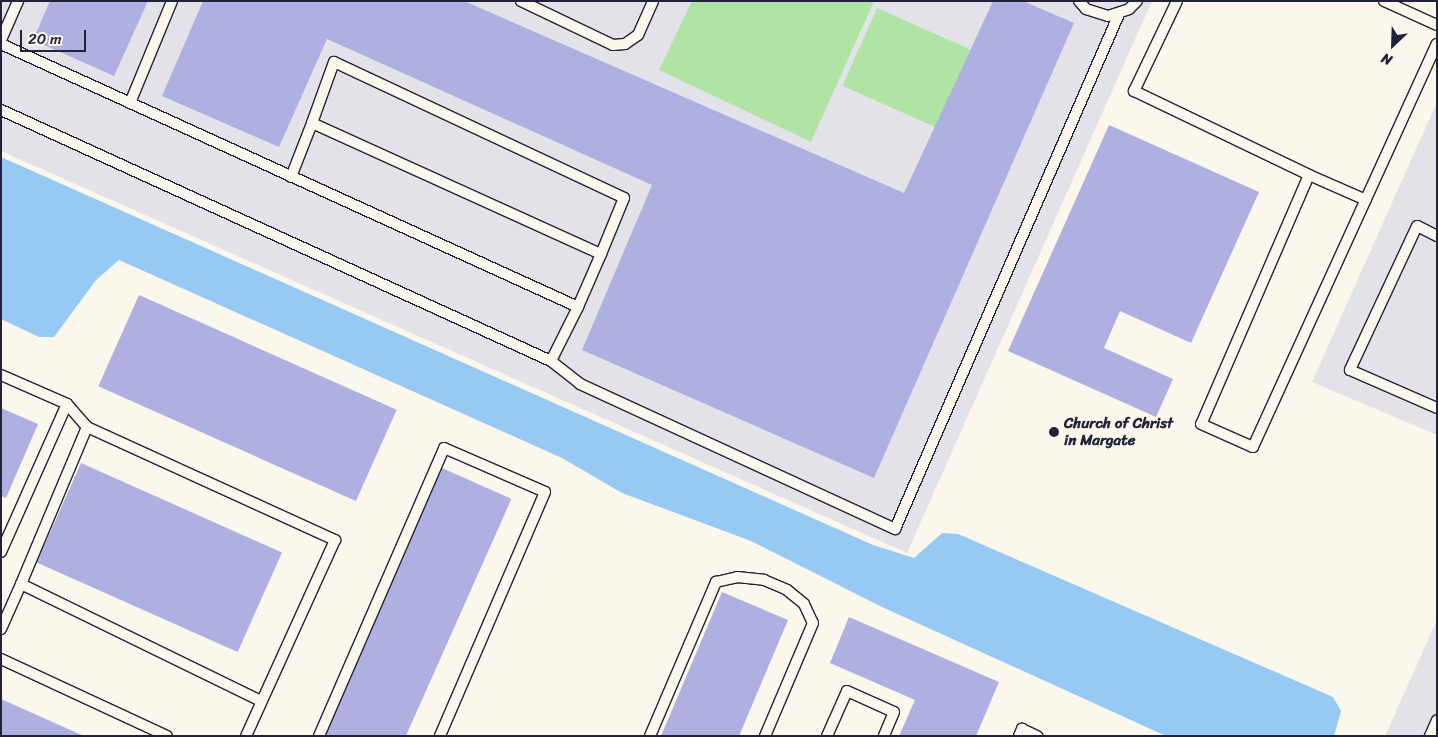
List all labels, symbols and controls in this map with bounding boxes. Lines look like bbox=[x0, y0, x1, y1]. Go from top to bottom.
scale bar bbox=[22, 20, 89, 52]
north arrow bbox=[1368, 20, 1418, 70]
text: 20 m bbox=[28, 26, 62, 52]
text: N bbox=[1377, 46, 1396, 73]
place label: Church of Christ in Margate bbox=[1064, 414, 1173, 449]
marker: Church of Christ in Margate bbox=[1048, 426, 1060, 438]

